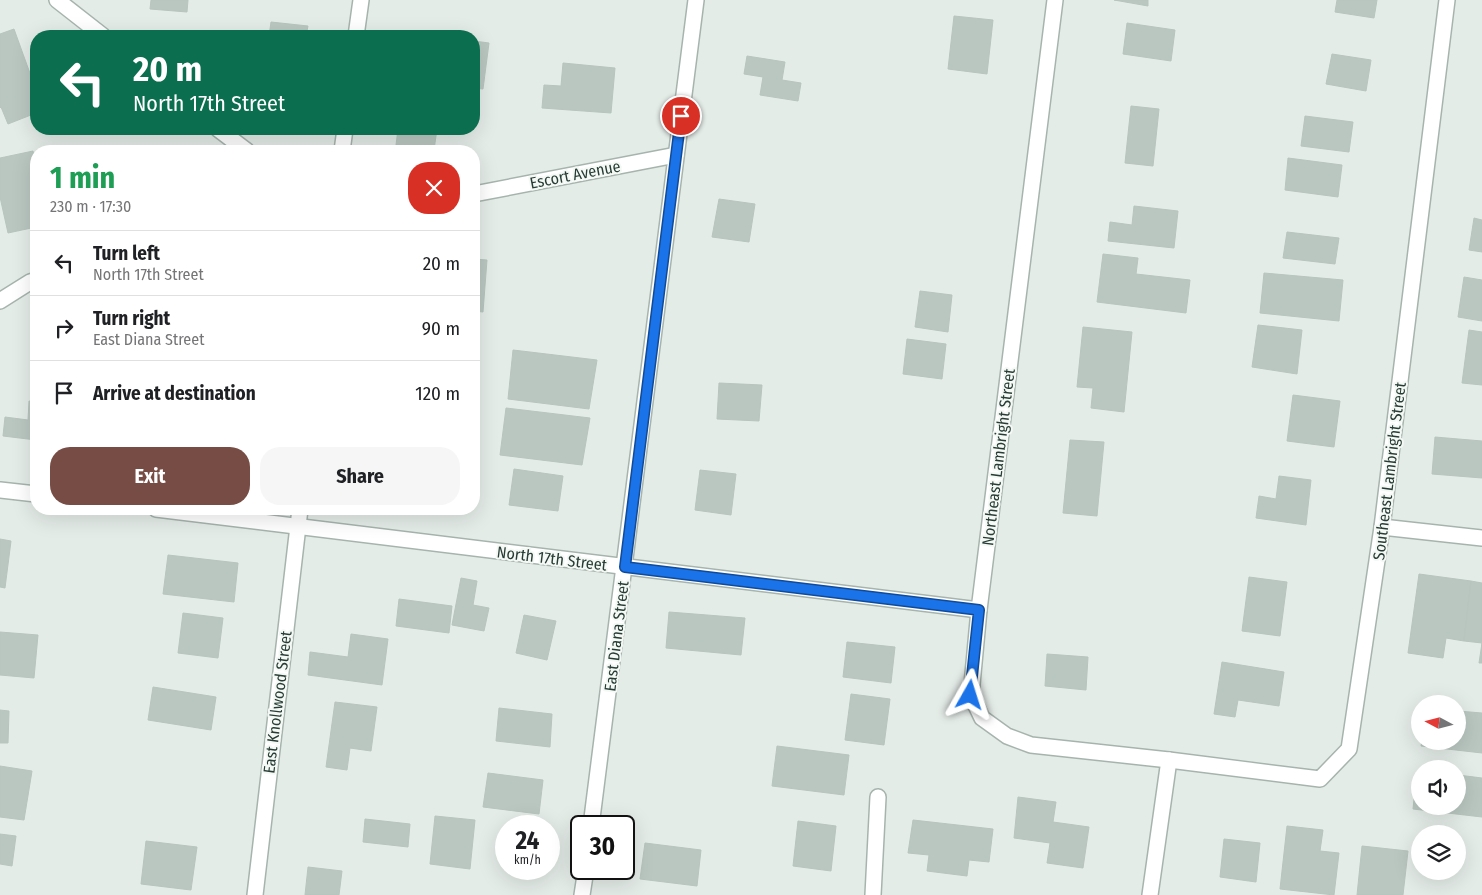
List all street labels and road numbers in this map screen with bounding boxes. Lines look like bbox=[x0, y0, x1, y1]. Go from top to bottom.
street label: Escort Avenue bbox=[528, 156, 622, 193]
street label: Northeast Lambright Street bbox=[978, 367, 1019, 547]
street label: Southeast Lambright Street bbox=[1369, 380, 1410, 561]
street label: North 17th Street bbox=[496, 542, 609, 575]
street label: East Diana Street bbox=[600, 579, 633, 693]
street label: East Knollwood Street bbox=[259, 629, 296, 774]

